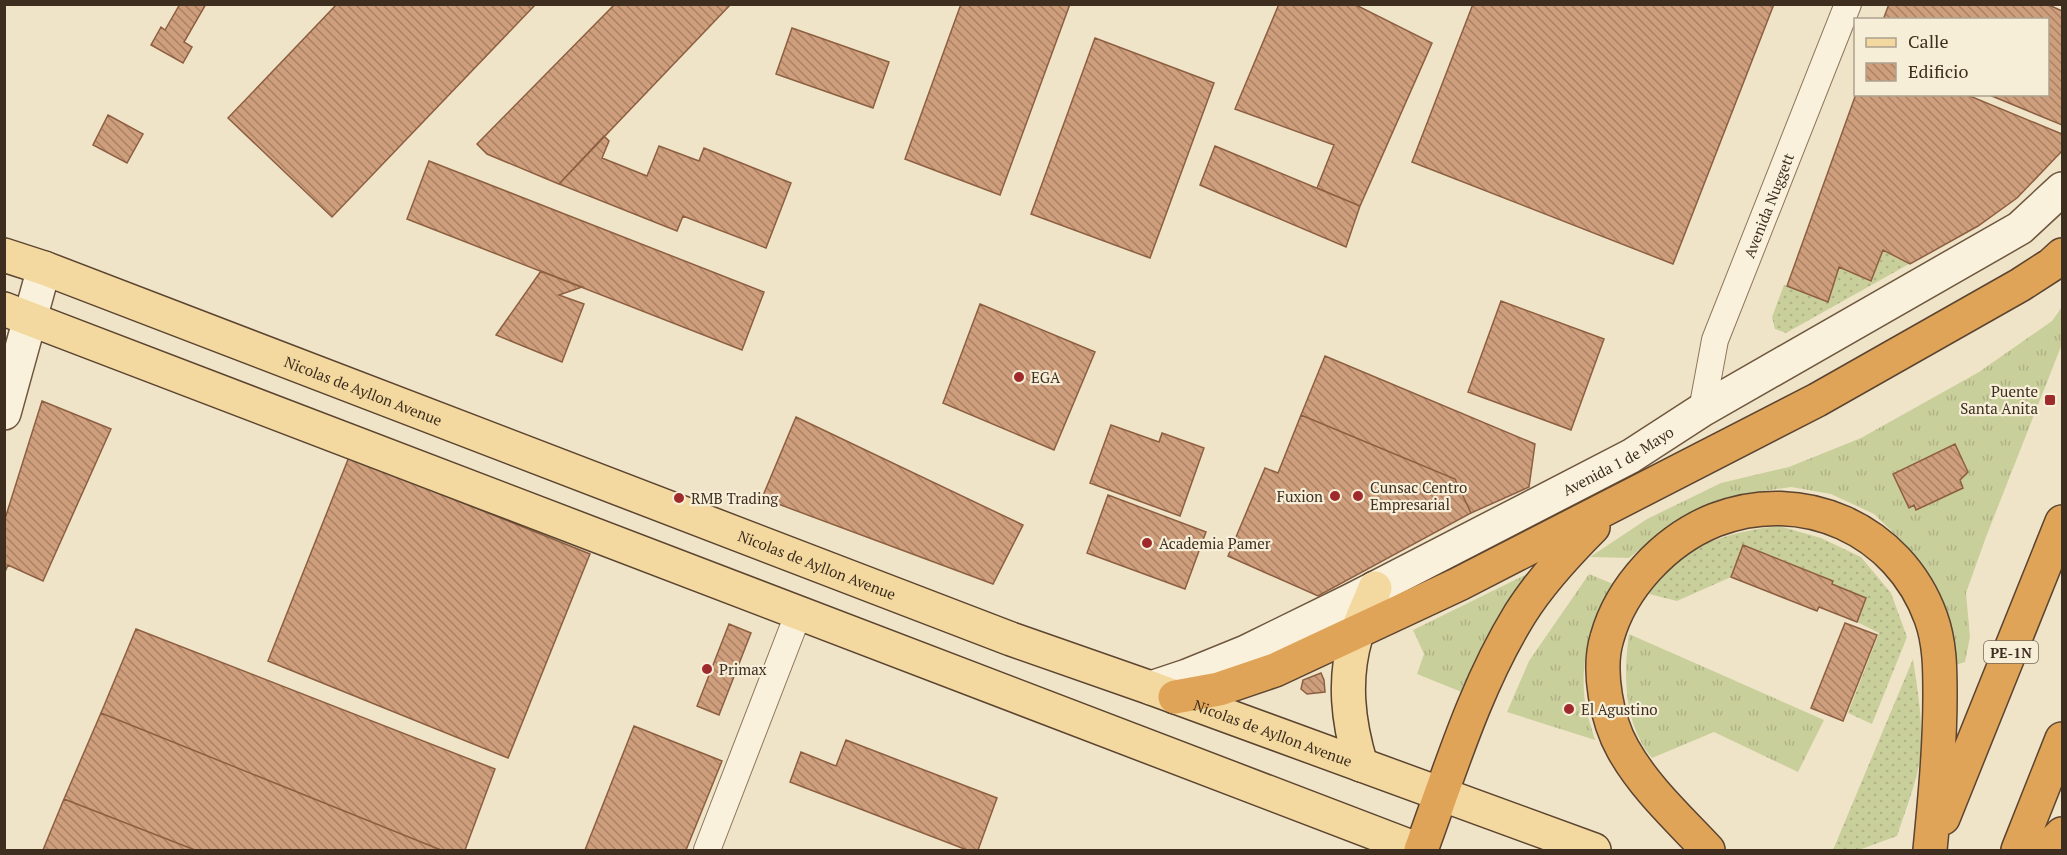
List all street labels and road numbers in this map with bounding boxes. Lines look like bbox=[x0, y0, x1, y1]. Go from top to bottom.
street label: Avenida Nuggett bbox=[1739, 150, 1798, 261]
street label: Nicolas de Ayllon Avenue bbox=[281, 351, 445, 430]
street label: Avenida 1 de Mayo bbox=[1559, 421, 1677, 500]
street label: Nicolas de Ayllon Avenue bbox=[735, 525, 899, 604]
road number: PE-1N bbox=[1984, 641, 2038, 663]
street label: Nicolas de Ayllon Avenue bbox=[1191, 694, 1355, 771]

